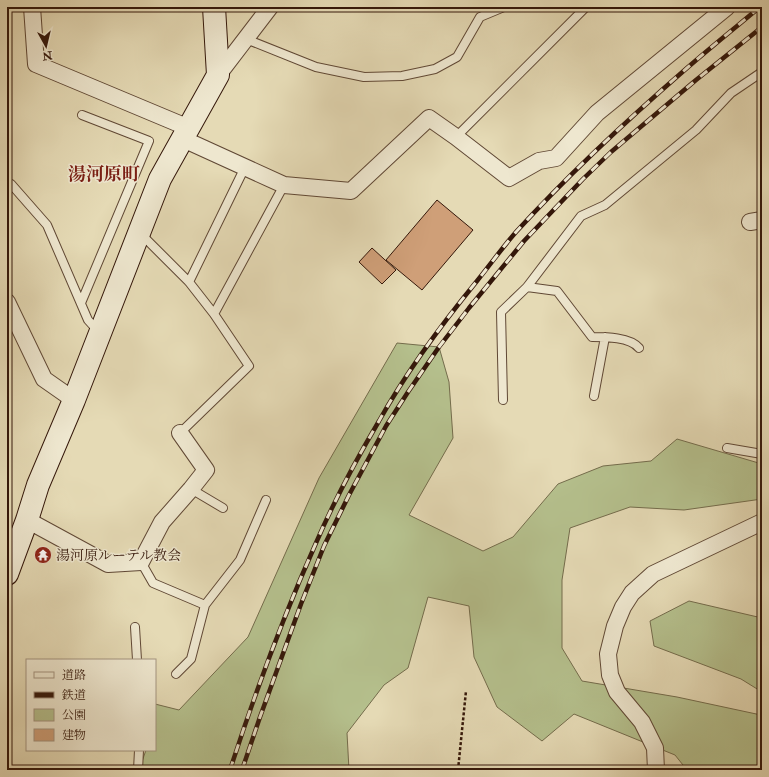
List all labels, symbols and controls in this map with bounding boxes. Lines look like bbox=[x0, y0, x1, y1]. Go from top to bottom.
north arrow bbox=[26, 26, 66, 66]
text: N bbox=[40, 48, 54, 63]
district label: 湯河原町 bbox=[68, 163, 140, 186]
temple icon: 湯河原ルーテル教会 bbox=[33, 545, 53, 565]
place label: 湯河原ルーテル教会 bbox=[56, 547, 181, 564]
legend bbox=[26, 659, 156, 751]
text: 道路 bbox=[62, 668, 86, 683]
text: 鉄道 bbox=[61, 688, 86, 703]
text: 公園 bbox=[62, 708, 86, 723]
text: 建物 bbox=[62, 728, 86, 743]

